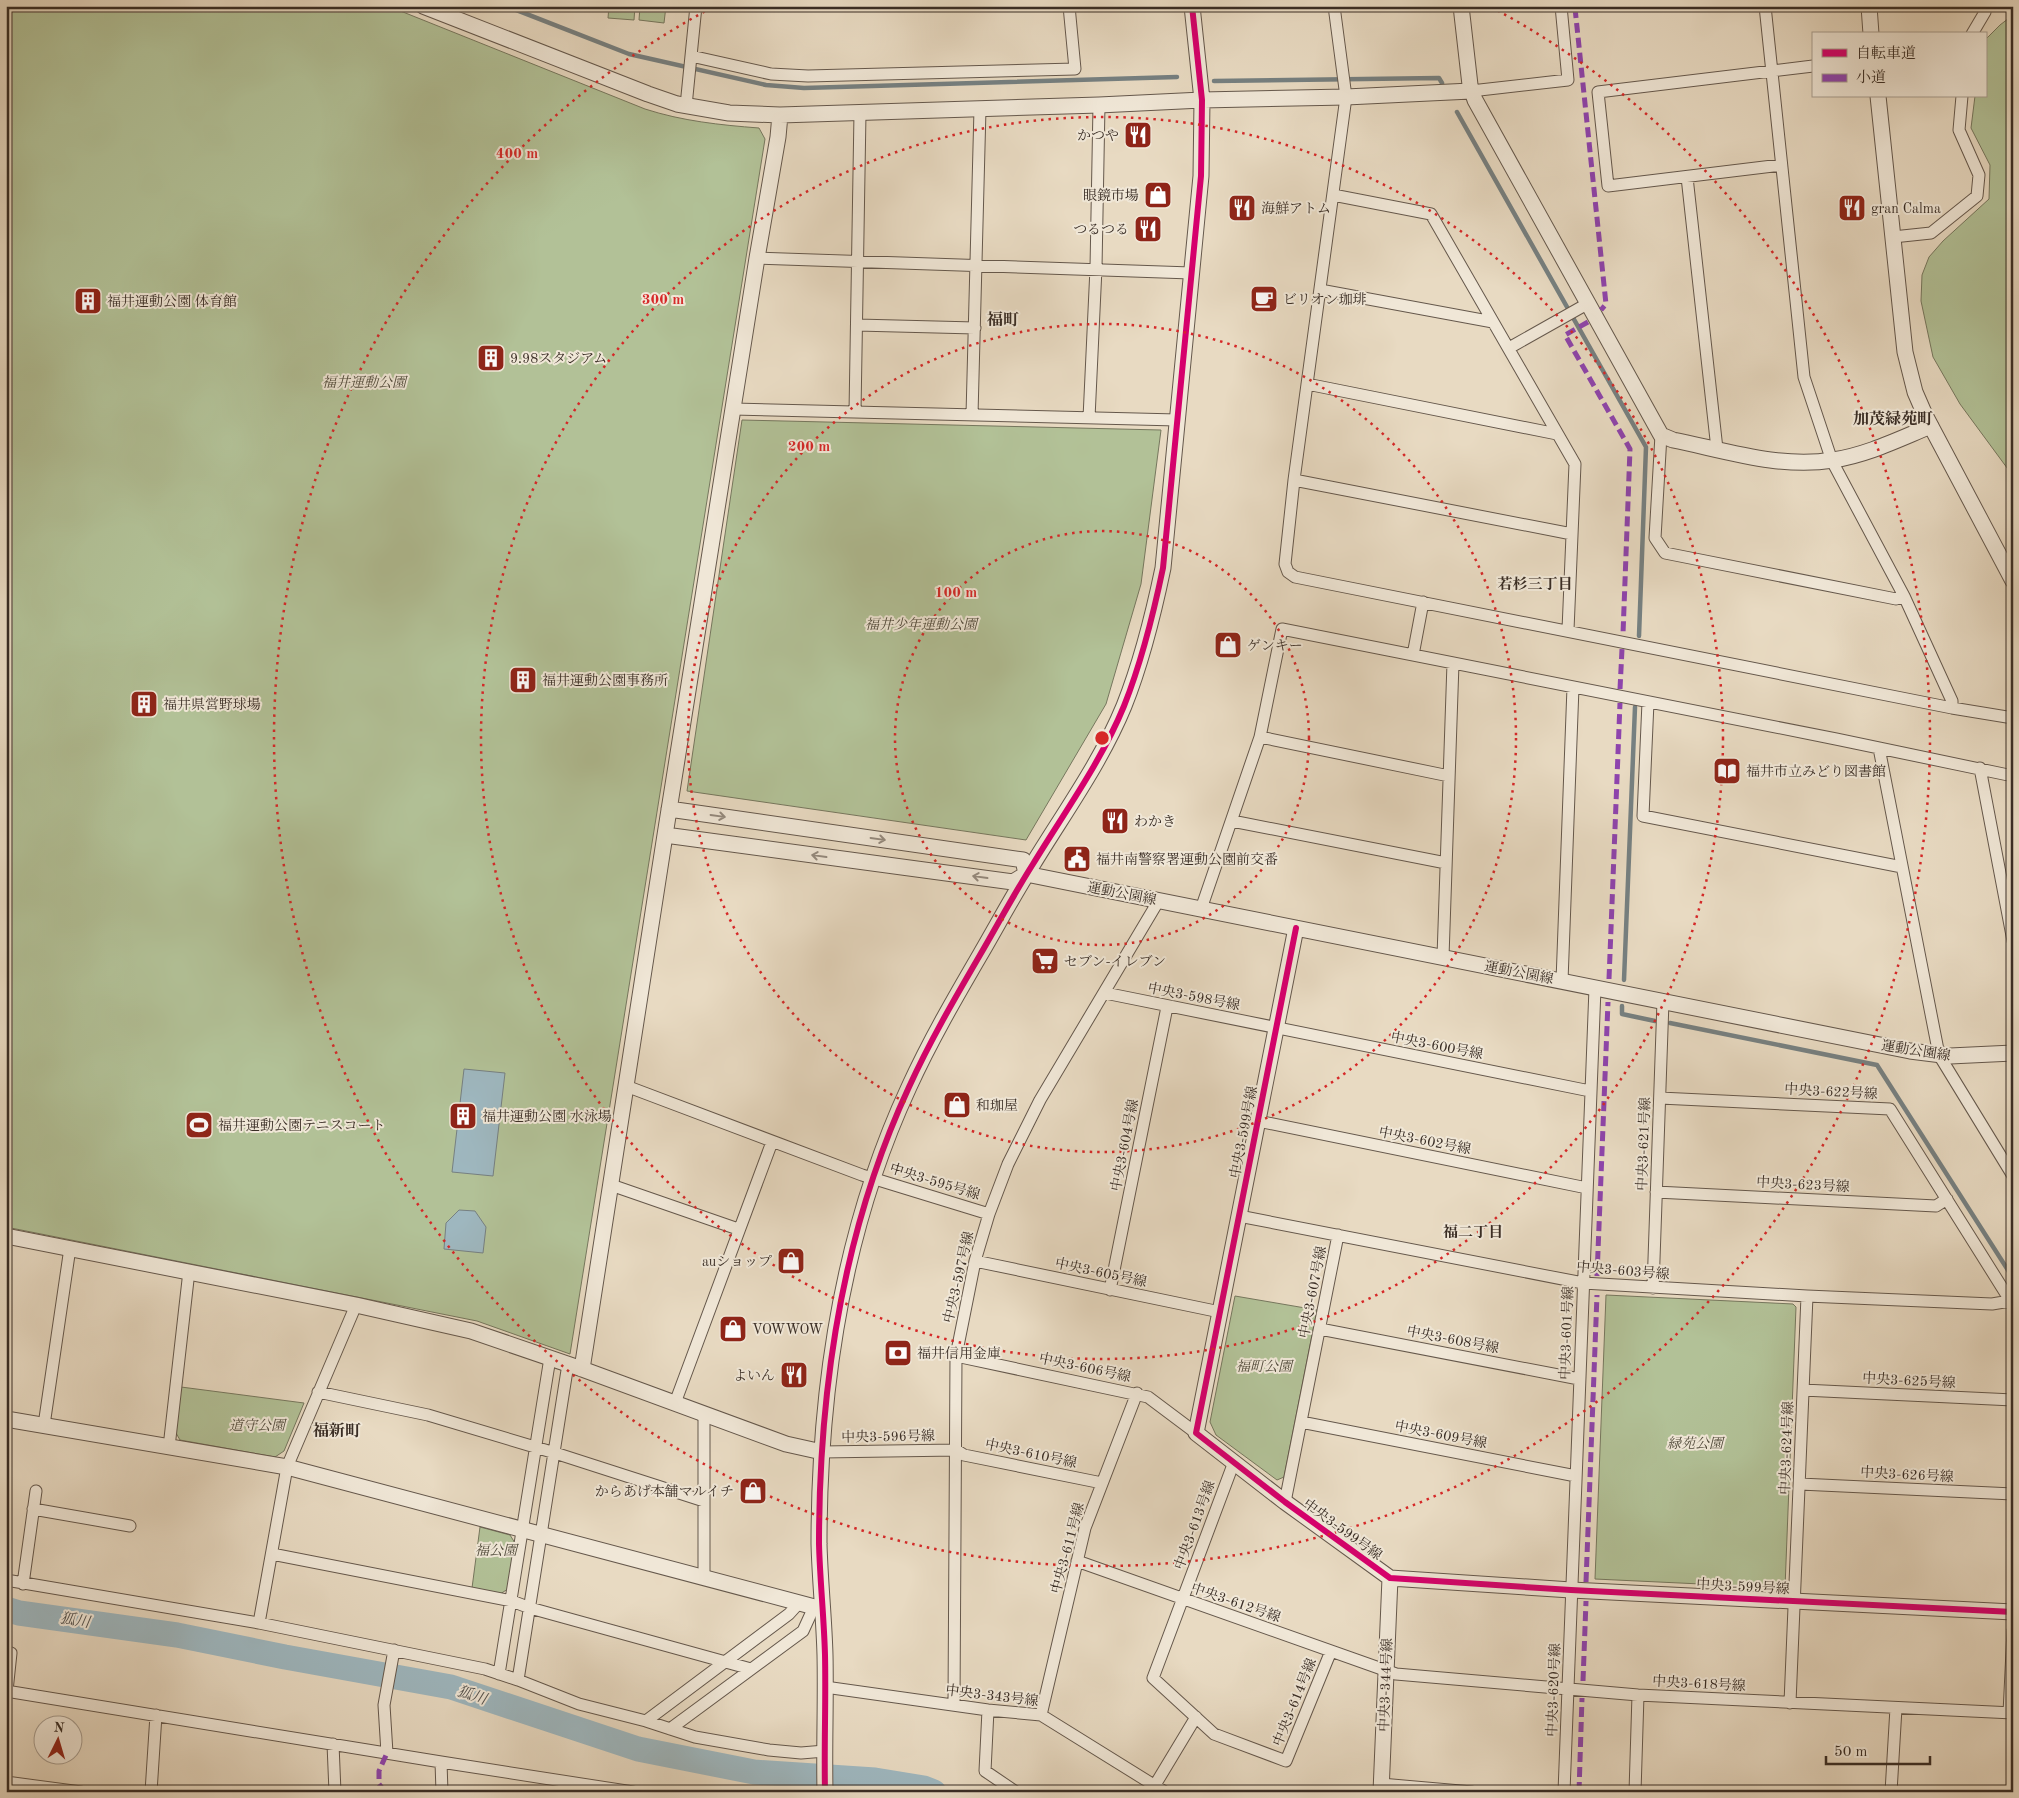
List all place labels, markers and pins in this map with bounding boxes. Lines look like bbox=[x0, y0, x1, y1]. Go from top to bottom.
restaurant icon: かつや bbox=[1123, 120, 1153, 150]
place label: かつや bbox=[1077, 129, 1119, 143]
shop icon: 眼鏡市場 bbox=[1143, 180, 1173, 210]
place label: 眼鏡市場 bbox=[1083, 188, 1139, 203]
restaurant icon: 海鮮アトム bbox=[1227, 193, 1257, 223]
restaurant icon: gran Calma bbox=[1837, 193, 1867, 223]
place label: 海鮮アトム bbox=[1261, 201, 1331, 216]
place label: gran Calma bbox=[1871, 202, 1941, 216]
restaurant icon: つるつる bbox=[1133, 214, 1163, 244]
place label: つるつる bbox=[1073, 223, 1129, 237]
cafe icon: ビリオン珈琲 bbox=[1249, 284, 1279, 314]
building icon: 福井運動公園 体育館 bbox=[73, 286, 103, 316]
place label: ビリオン珈琲 bbox=[1283, 292, 1367, 307]
place label: 福井運動公園 体育館 bbox=[107, 294, 237, 309]
building icon: 9.98スタジアム bbox=[476, 343, 506, 373]
place label: 9.98スタジアム bbox=[510, 351, 607, 366]
shop icon: ゲンキー bbox=[1213, 630, 1243, 660]
place label: ゲンキー bbox=[1247, 638, 1303, 653]
building icon: 福井運動公園事務所 bbox=[508, 665, 538, 695]
place label: 福井運動公園事務所 bbox=[542, 673, 668, 688]
building icon: 福井県営野球場 bbox=[129, 689, 159, 719]
place label: 福井県営野球場 bbox=[163, 697, 261, 712]
centre of rings bbox=[1093, 729, 1111, 747]
library icon: 福井市立みどり図書館 bbox=[1712, 756, 1742, 786]
place label: 福井市立みどり図書館 bbox=[1746, 764, 1886, 779]
restaurant icon: わかき bbox=[1100, 806, 1130, 836]
place label: わかき bbox=[1134, 814, 1176, 829]
public building icon: 福井南警察署運動公園前交番 bbox=[1062, 844, 1092, 874]
place label: 福井南警察署運動公園前交番 bbox=[1096, 852, 1278, 867]
supermarket icon: セブン-イレブン bbox=[1030, 946, 1060, 976]
place label: セブン-イレブン bbox=[1064, 954, 1166, 969]
shop icon: 和珈屋 bbox=[942, 1090, 972, 1120]
place label: 和珈屋 bbox=[976, 1098, 1018, 1113]
building icon: 福井運動公園 水泳場 bbox=[448, 1101, 478, 1131]
place label: 福井運動公園 水泳場 bbox=[482, 1108, 612, 1124]
sports icon: 福井運動公園テニスコート bbox=[184, 1110, 214, 1140]
place label: 福井運動公園テニスコート bbox=[218, 1118, 385, 1133]
shop icon: auショップ bbox=[776, 1246, 806, 1276]
place label: auショップ bbox=[702, 1255, 772, 1269]
shop icon: VOWWOW bbox=[718, 1314, 748, 1344]
place label: VOWWOW bbox=[752, 1323, 823, 1337]
bank icon: 福井信用金庫 bbox=[883, 1338, 913, 1368]
place label: 福井信用金庫 bbox=[917, 1346, 1001, 1361]
restaurant icon: よいん bbox=[779, 1360, 809, 1390]
place label: よいん bbox=[733, 1369, 775, 1383]
shop icon: からあげ本舗マルイチ bbox=[738, 1476, 768, 1506]
place label: からあげ本舗マルイチ bbox=[595, 1484, 734, 1499]

